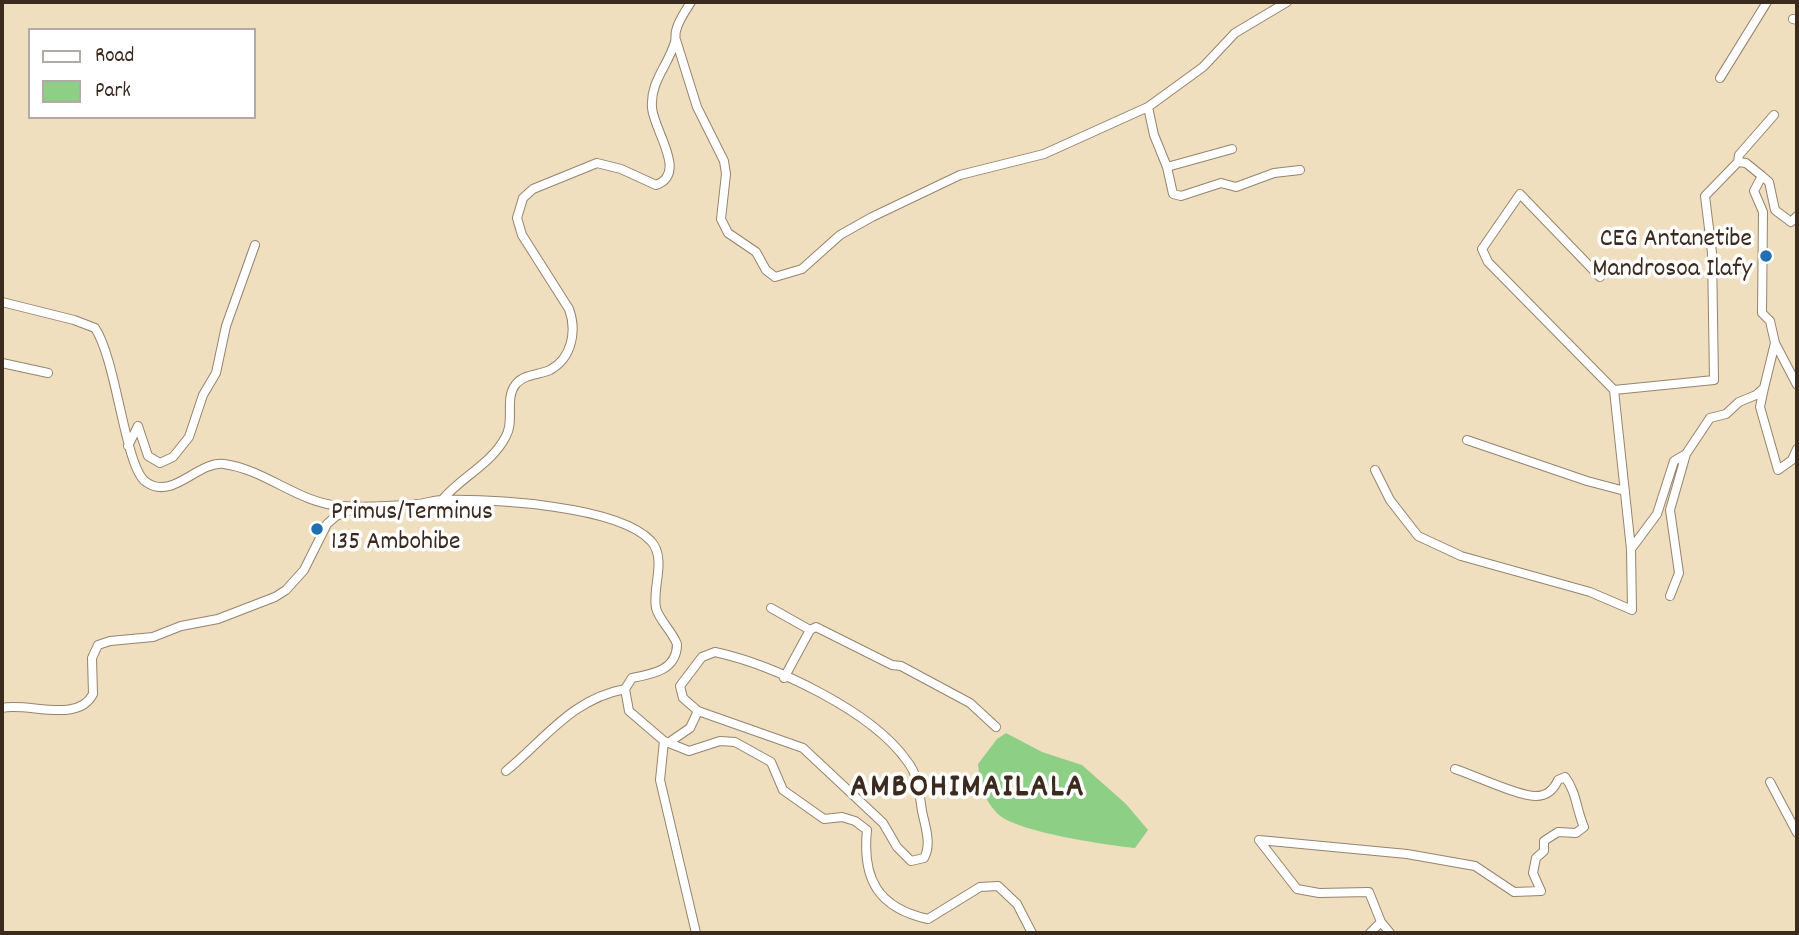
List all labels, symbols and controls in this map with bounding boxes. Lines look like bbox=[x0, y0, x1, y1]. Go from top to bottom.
legend bbox=[28, 28, 256, 119]
text: Road bbox=[95, 42, 134, 72]
text: Park bbox=[95, 77, 131, 107]
place label: CEG Antanetibe Mandrosoa Ilafy bbox=[1592, 225, 1752, 286]
marker: CEG Antanetibe Mandrosoa Ilafy bbox=[1758, 248, 1774, 264]
place label: Primus/Terminus 135 Ambohibe bbox=[331, 498, 493, 560]
marker: Primus/Terminus 135 Ambohibe bbox=[309, 521, 325, 537]
district label: AMBOHIMAILALA bbox=[852, 770, 1084, 810]

